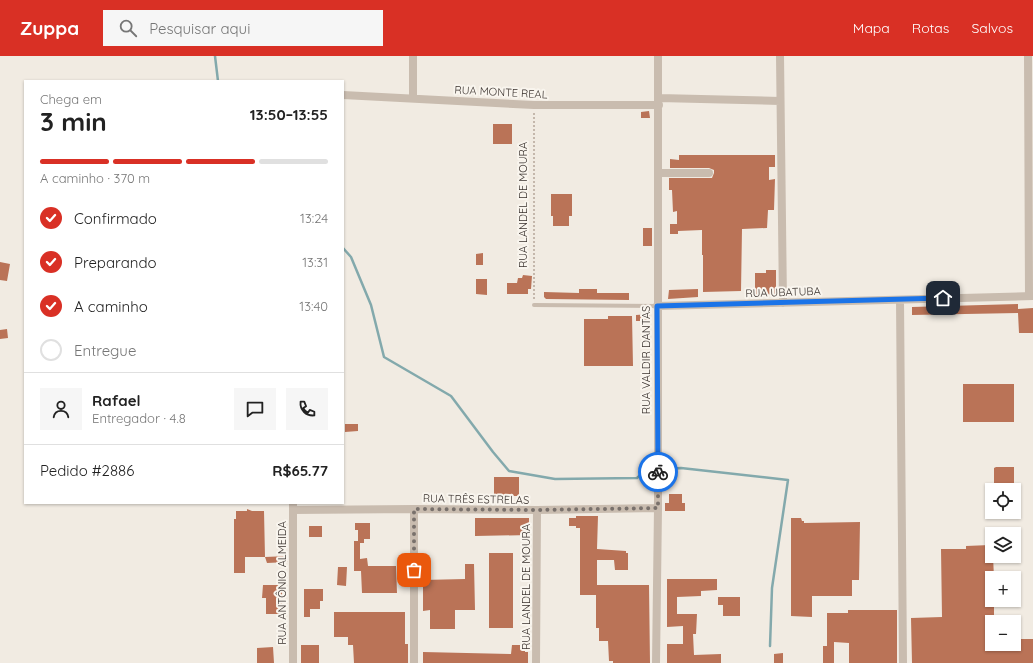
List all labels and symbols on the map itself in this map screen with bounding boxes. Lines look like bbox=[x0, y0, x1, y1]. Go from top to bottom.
street label: RUA MONTE REAL bbox=[454, 83, 548, 101]
street label: RUA LANDEL DE MOURA bbox=[516, 142, 530, 268]
pin bbox=[926, 281, 960, 315]
street label: RUA UBATUBA bbox=[745, 284, 821, 300]
street label: RUA VALDIR DANTAS bbox=[639, 306, 653, 414]
courier bbox=[638, 452, 678, 492]
street label: RUA TRÊS ESTRELAS bbox=[423, 491, 529, 507]
street label: RUA ANTÔNIO ALMEIDA bbox=[275, 521, 289, 645]
street label: RUA LANDEL DE MOURA bbox=[519, 524, 533, 650]
pin bbox=[397, 553, 431, 587]

